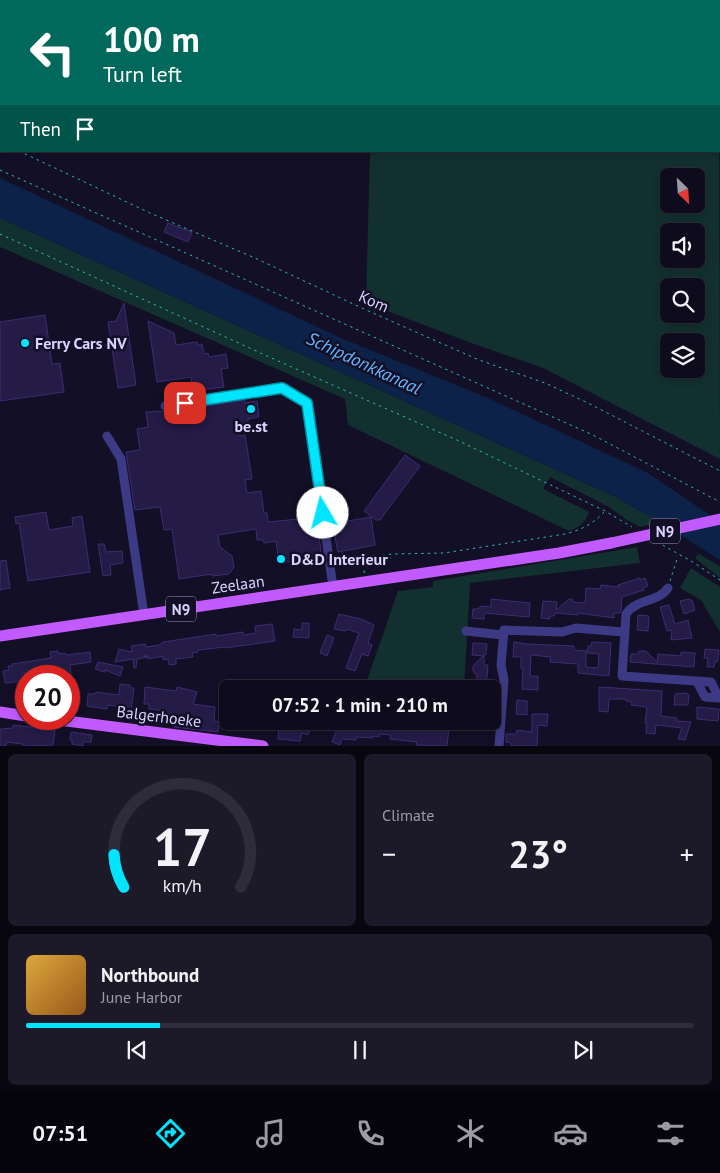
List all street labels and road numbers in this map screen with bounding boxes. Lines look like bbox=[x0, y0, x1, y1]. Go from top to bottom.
street label: Kom bbox=[356, 286, 392, 316]
road number: N9 bbox=[650, 518, 680, 544]
street label: Zeelaan bbox=[210, 570, 266, 598]
road number: N9 bbox=[166, 596, 196, 622]
street label: Balgerhoeke bbox=[116, 701, 202, 731]

